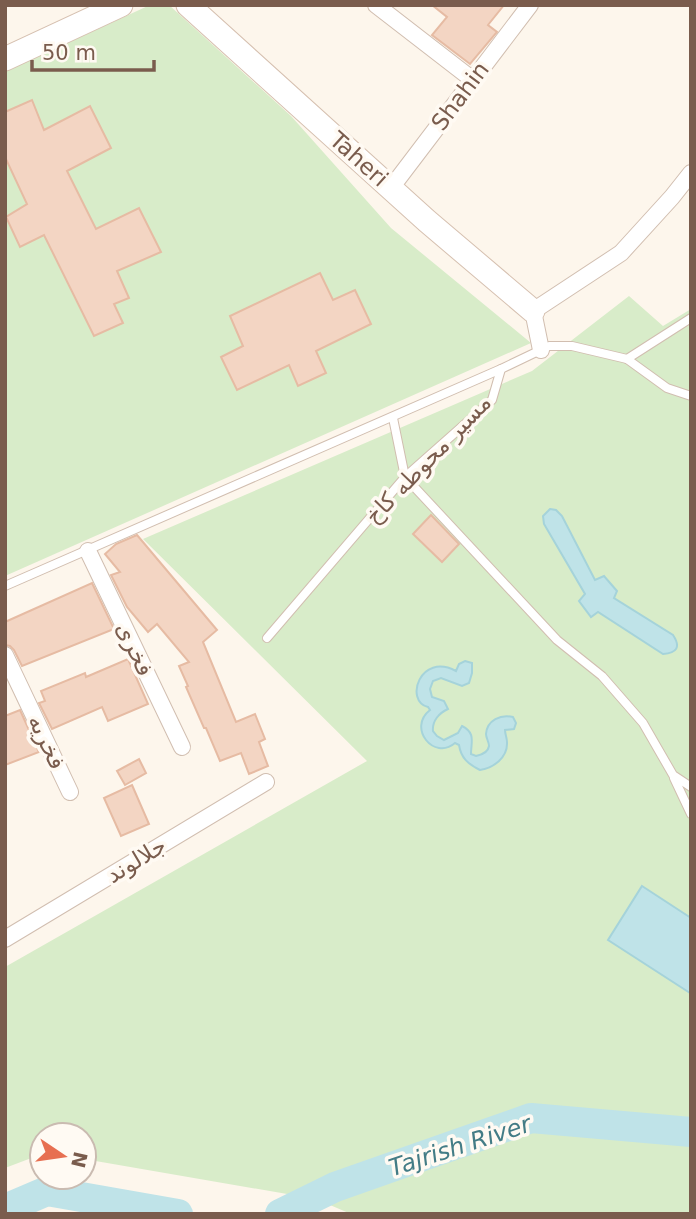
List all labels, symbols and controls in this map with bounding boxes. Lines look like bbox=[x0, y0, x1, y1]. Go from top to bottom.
scale bar bbox=[32, 28, 154, 72]
text: 50 m bbox=[42, 41, 96, 65]
street label: Shahin bbox=[426, 57, 494, 135]
street label: Taheri bbox=[324, 126, 393, 192]
street label: مسیر محوطه کاخ bbox=[360, 389, 497, 530]
street label: فخری bbox=[110, 618, 159, 681]
street label: فخریه bbox=[22, 711, 71, 774]
street label: جلالوند bbox=[101, 832, 171, 889]
water label: Tajrish River bbox=[385, 1109, 537, 1182]
north arrow bbox=[28, 1121, 98, 1191]
text: N bbox=[67, 1150, 92, 1170]

